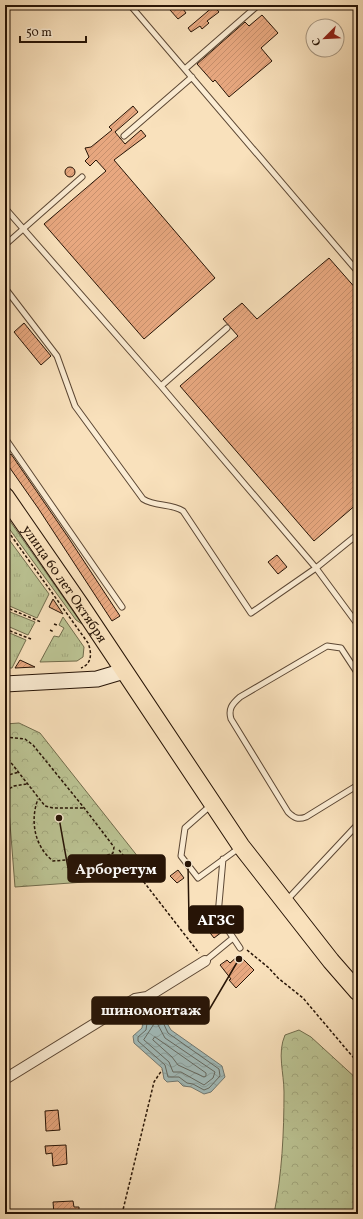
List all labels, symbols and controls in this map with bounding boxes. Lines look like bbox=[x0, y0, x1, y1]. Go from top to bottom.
scale bar bbox=[20, 18, 86, 44]
north arrow bbox=[305, 18, 345, 58]
text: 50 m bbox=[26, 25, 52, 41]
text: С bbox=[309, 35, 326, 48]
street label: улица 60 лет Октября bbox=[17, 522, 111, 647]
callout: Арборетум bbox=[68, 855, 165, 882]
text: Арборетум bbox=[75, 860, 157, 881]
callout: АГЗС bbox=[189, 906, 243, 933]
text: АГЗС bbox=[197, 911, 235, 932]
callout: шиномонтаж bbox=[92, 997, 209, 1024]
text: шиномонтаж bbox=[101, 1001, 201, 1022]

